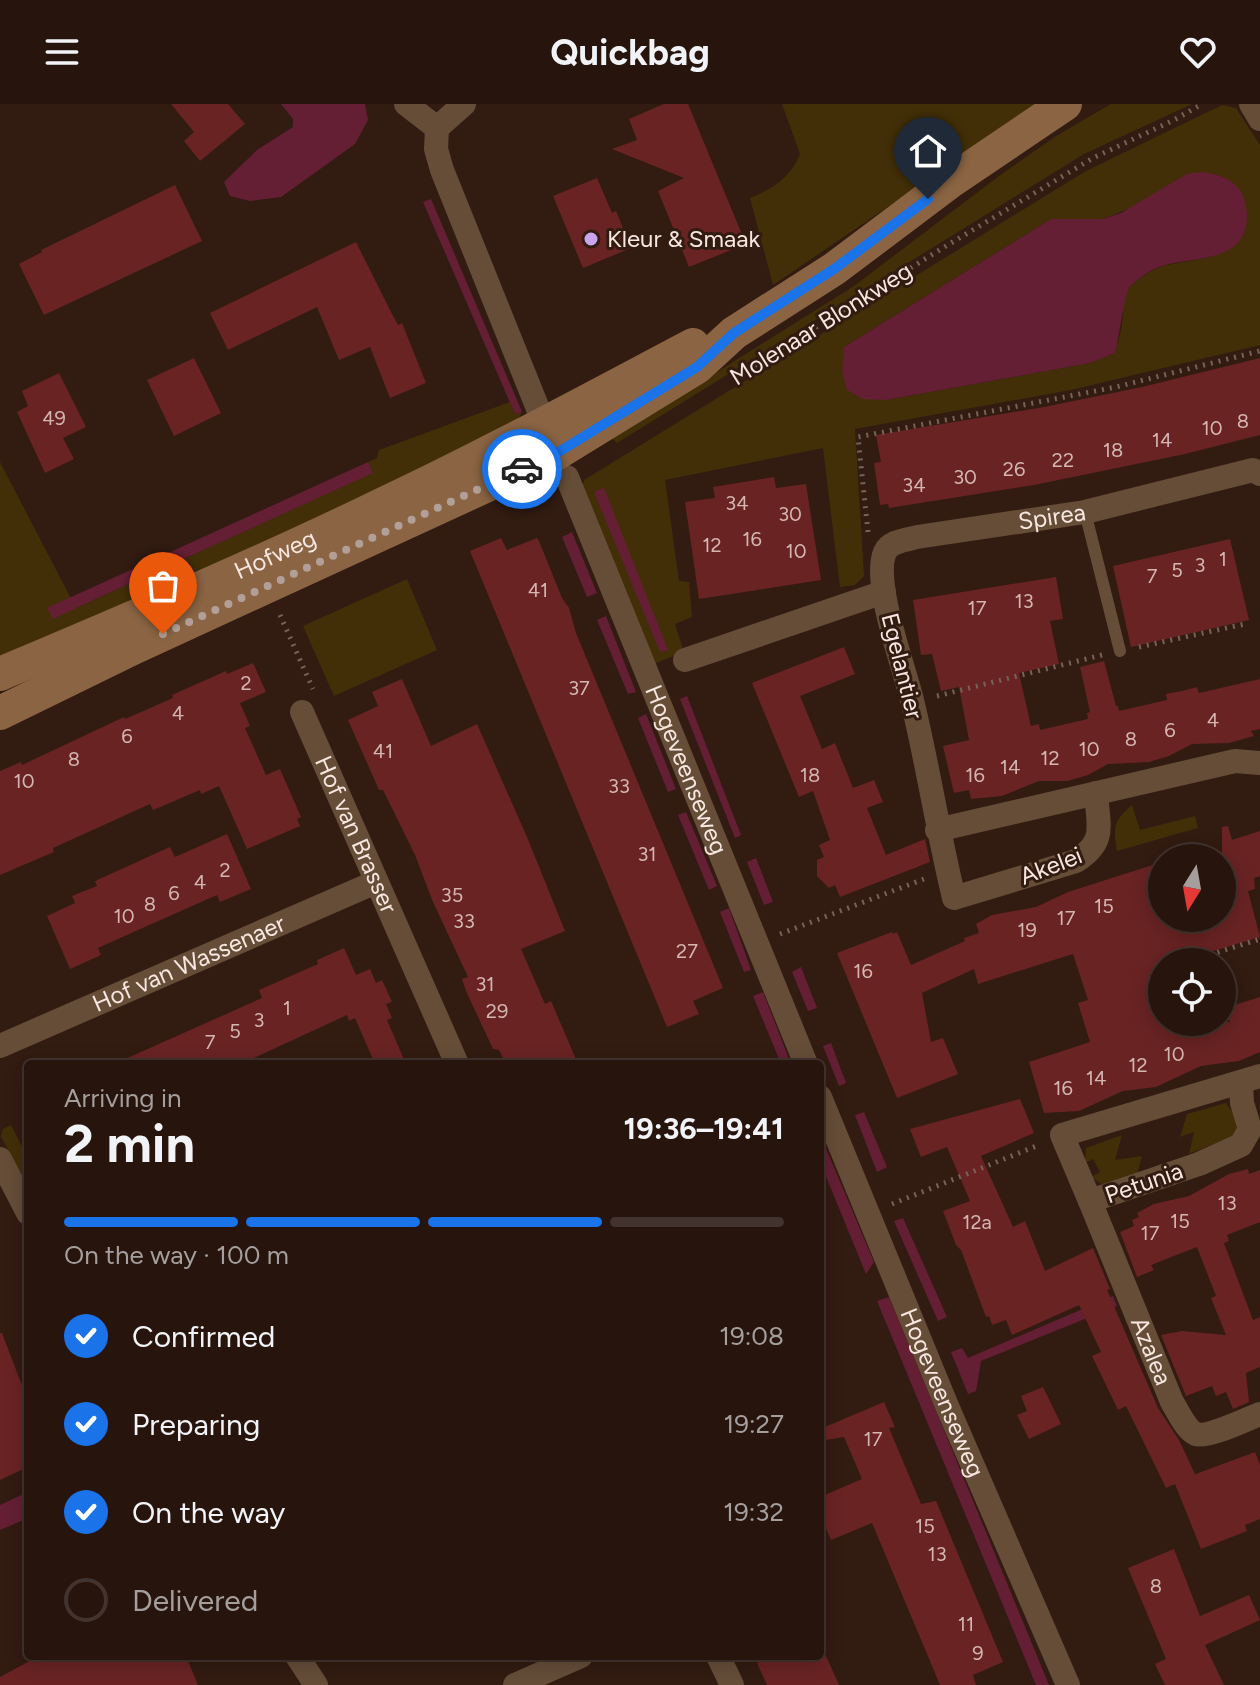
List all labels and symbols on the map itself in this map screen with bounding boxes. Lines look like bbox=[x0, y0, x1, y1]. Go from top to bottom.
pin bbox=[894, 117, 962, 199]
place label: Kleur & Smaak bbox=[607, 224, 760, 253]
marker: Kleur & Smaak bbox=[582, 230, 600, 248]
street label: Molenaar Blonkweg bbox=[724, 256, 917, 391]
house number: 49 bbox=[42, 406, 66, 430]
house number: 8 bbox=[1237, 409, 1249, 433]
house number: 10 bbox=[1201, 416, 1223, 440]
house number: 14 bbox=[1152, 428, 1172, 452]
courier bbox=[482, 429, 562, 509]
house number: 18 bbox=[1103, 438, 1123, 462]
house number: 22 bbox=[1052, 448, 1074, 472]
house number: 26 bbox=[1003, 457, 1025, 481]
house number: 30 bbox=[953, 465, 977, 489]
house number: 34 bbox=[902, 473, 926, 497]
house number: 34 bbox=[725, 491, 749, 515]
street label: Spirea bbox=[1016, 497, 1088, 536]
house number: 30 bbox=[778, 502, 802, 526]
street label: Hofweg bbox=[230, 523, 321, 585]
house number: 16 bbox=[742, 527, 762, 551]
house number: 12 bbox=[702, 533, 722, 557]
house number: 10 bbox=[785, 539, 807, 563]
house number: 1 bbox=[1219, 547, 1227, 571]
pin bbox=[129, 552, 197, 634]
house number: 3 bbox=[1195, 553, 1205, 577]
house number: 5 bbox=[1171, 558, 1183, 582]
house number: 7 bbox=[1147, 564, 1158, 588]
house number: 41 bbox=[528, 578, 548, 602]
house number: 13 bbox=[1014, 589, 1034, 613]
house number: 17 bbox=[968, 596, 987, 620]
street label: Egelantier bbox=[875, 610, 930, 722]
house number: 2 bbox=[240, 671, 252, 695]
house number: 37 bbox=[568, 676, 590, 700]
street label: Hogeveenseweg bbox=[639, 680, 734, 858]
house number: 4 bbox=[172, 701, 184, 725]
house number: 4 bbox=[1207, 708, 1219, 732]
house number: 6 bbox=[1164, 718, 1176, 742]
house number: 6 bbox=[121, 724, 133, 748]
house number: 8 bbox=[1125, 727, 1137, 751]
house number: 10 bbox=[1078, 737, 1100, 761]
house number: 41 bbox=[373, 739, 393, 763]
house number: 12 bbox=[1040, 746, 1060, 770]
house number: 8 bbox=[68, 747, 80, 771]
street label: Hof van Brasser bbox=[309, 751, 404, 918]
house number: 14 bbox=[1000, 755, 1020, 779]
house number: 18 bbox=[800, 763, 820, 787]
house number: 16 bbox=[965, 763, 985, 787]
house number: 10 bbox=[13, 769, 35, 793]
house number: 33 bbox=[608, 774, 630, 798]
street label: Akelei bbox=[1015, 840, 1086, 891]
house number: 31 bbox=[637, 842, 657, 866]
north arrow bbox=[1148, 844, 1236, 932]
house number: 2 bbox=[219, 858, 231, 882]
house number: 4 bbox=[194, 870, 206, 894]
house number: 6 bbox=[168, 881, 180, 905]
house number: 35 bbox=[441, 883, 463, 907]
house number: 8 bbox=[144, 892, 156, 916]
house number: 15 bbox=[1094, 894, 1114, 918]
house number: 10 bbox=[113, 904, 135, 928]
house number: 17 bbox=[1057, 906, 1076, 930]
street label: Hof van Wassenaer bbox=[88, 908, 289, 1018]
house number: 33 bbox=[453, 909, 475, 933]
house number: 19 bbox=[1017, 918, 1037, 942]
house number: 27 bbox=[676, 939, 698, 963]
house number: 16 bbox=[853, 959, 873, 983]
house number: 31 bbox=[475, 972, 495, 996]
house number: 1 bbox=[283, 996, 291, 1020]
house number: 29 bbox=[486, 999, 508, 1023]
house number: 3 bbox=[254, 1008, 264, 1032]
house number: 5 bbox=[229, 1019, 241, 1043]
house number: 7 bbox=[205, 1030, 216, 1054]
house number: 10 bbox=[1163, 1042, 1185, 1066]
house number: 12 bbox=[1128, 1053, 1148, 1077]
house number: 14 bbox=[1086, 1066, 1106, 1090]
house number: 16 bbox=[1053, 1076, 1073, 1100]
street label: Petunia bbox=[1101, 1156, 1187, 1209]
house number: 13 bbox=[1217, 1191, 1237, 1215]
house number: 15 bbox=[1170, 1209, 1190, 1233]
house number: 12a bbox=[962, 1210, 992, 1234]
house number: 17 bbox=[1141, 1221, 1160, 1245]
street label: Hogeveenseweg bbox=[894, 1304, 991, 1481]
street label: Azalea bbox=[1125, 1312, 1178, 1389]
house number: 17 bbox=[864, 1427, 883, 1451]
house number: 15 bbox=[915, 1514, 935, 1538]
house number: 13 bbox=[927, 1542, 947, 1566]
house number: 8 bbox=[1150, 1574, 1162, 1598]
house number: 11 bbox=[958, 1612, 974, 1636]
house number: 9 bbox=[972, 1641, 984, 1665]

